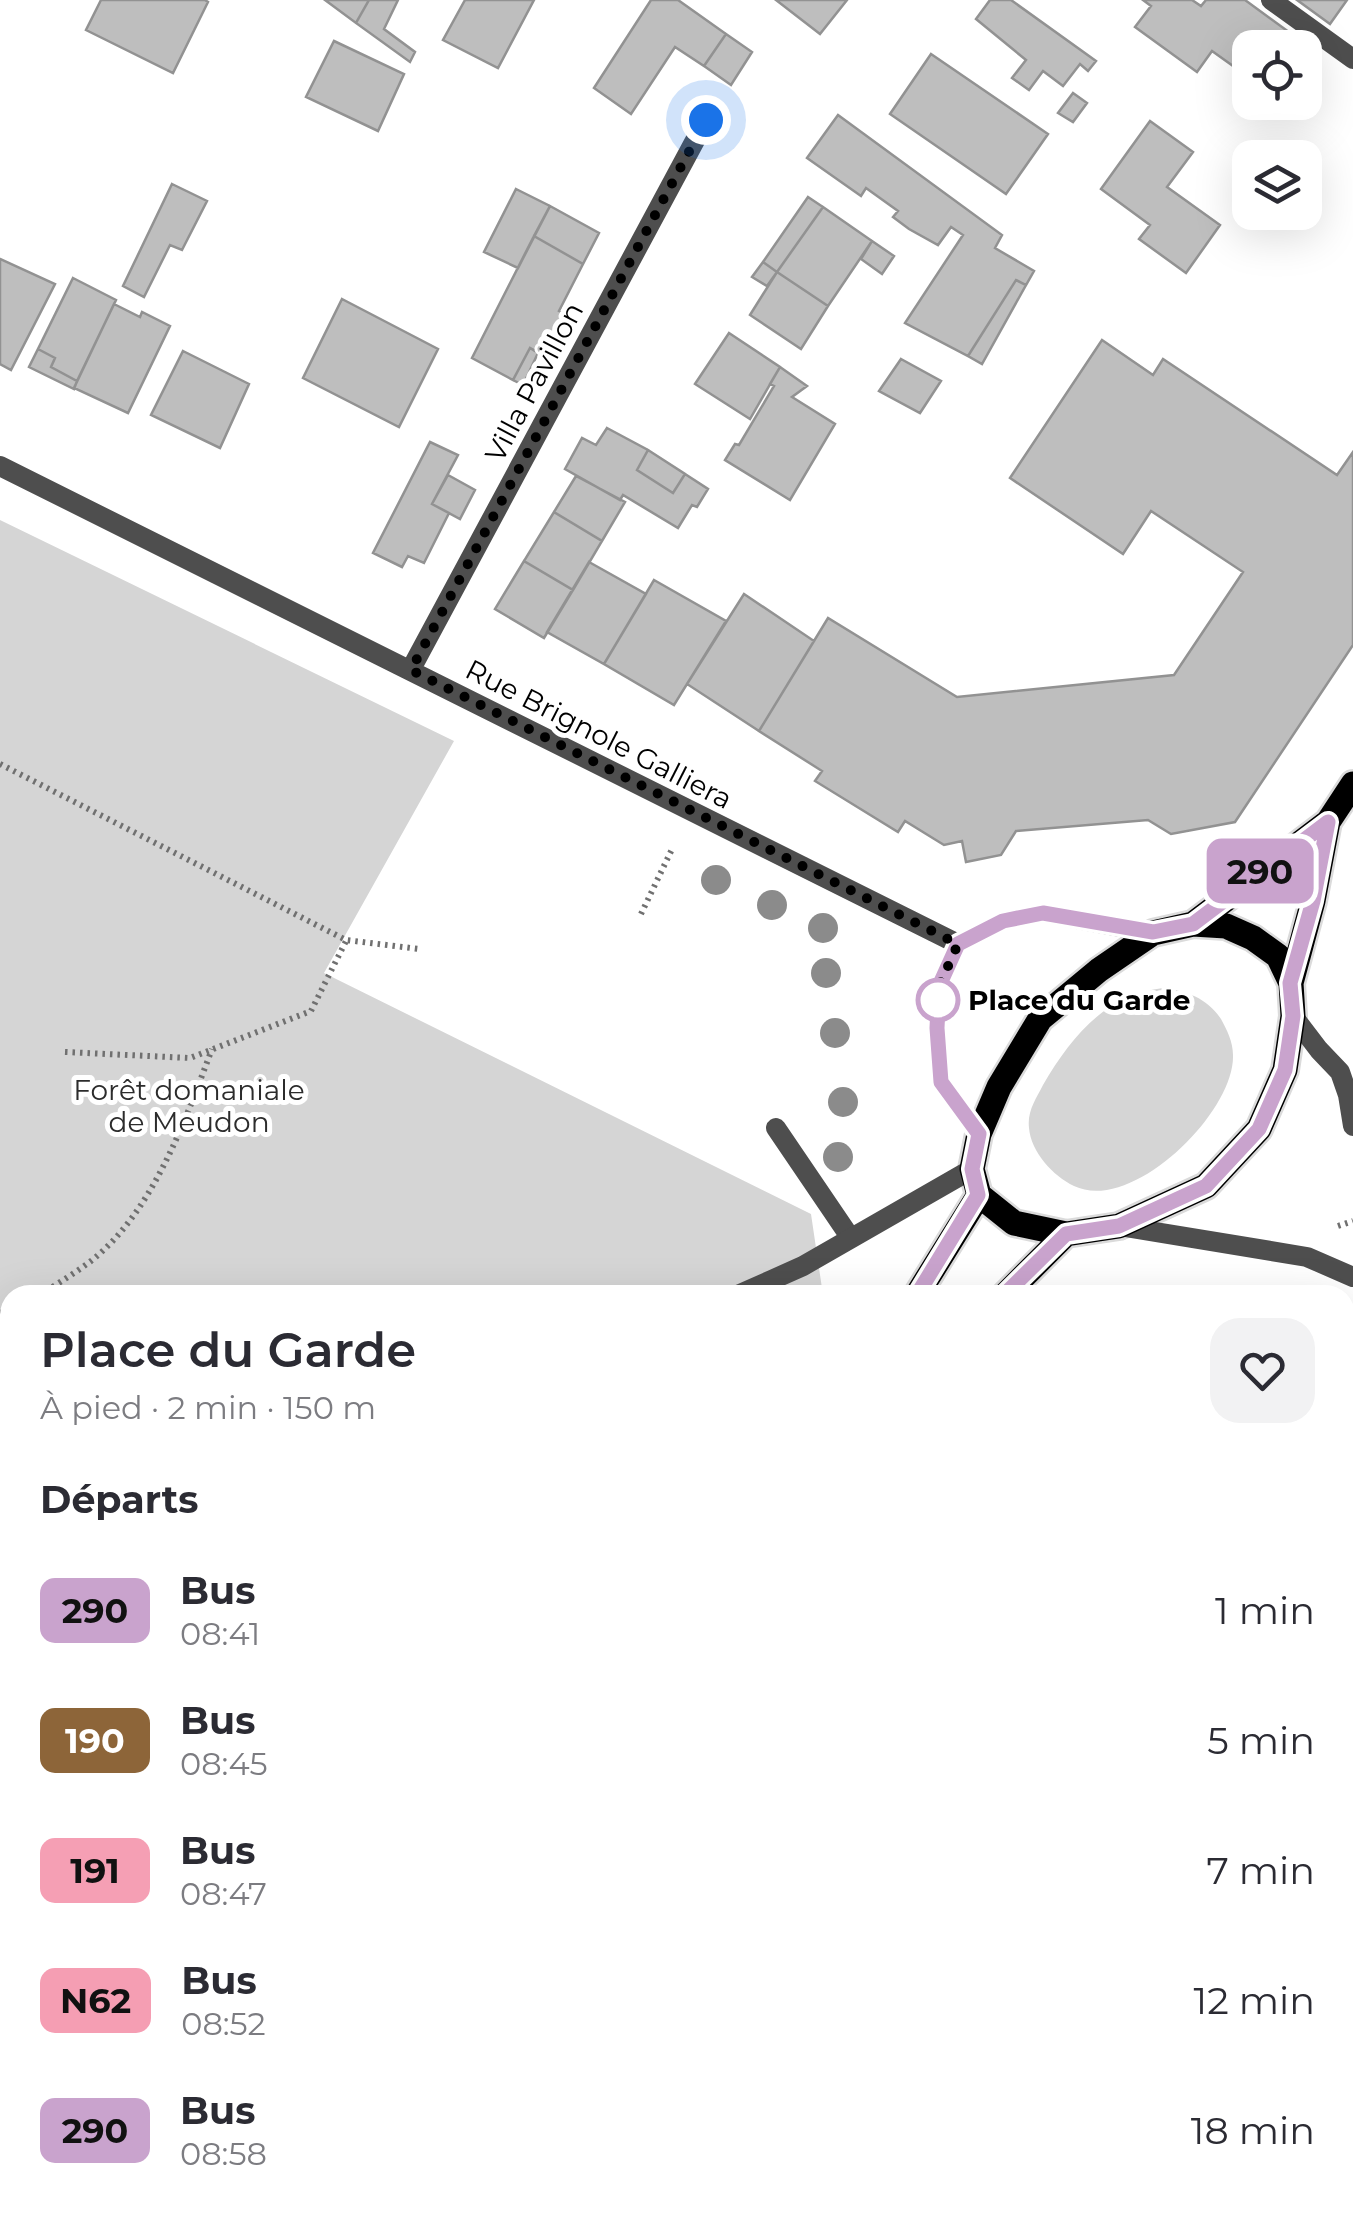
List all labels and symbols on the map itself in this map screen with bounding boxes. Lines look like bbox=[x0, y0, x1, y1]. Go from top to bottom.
your location bbox=[681, 95, 731, 145]
street label: Villa Pavillon bbox=[478, 296, 590, 468]
street label: Rue Brignole Galliera bbox=[460, 652, 738, 816]
line badge: 290 bbox=[1202, 838, 1318, 904]
marker: Place du Garde bbox=[917, 979, 959, 1021]
place label: Place du Garde bbox=[968, 983, 1191, 1017]
park label: Forêt domaniale de Meudon bbox=[73, 1073, 305, 1139]

